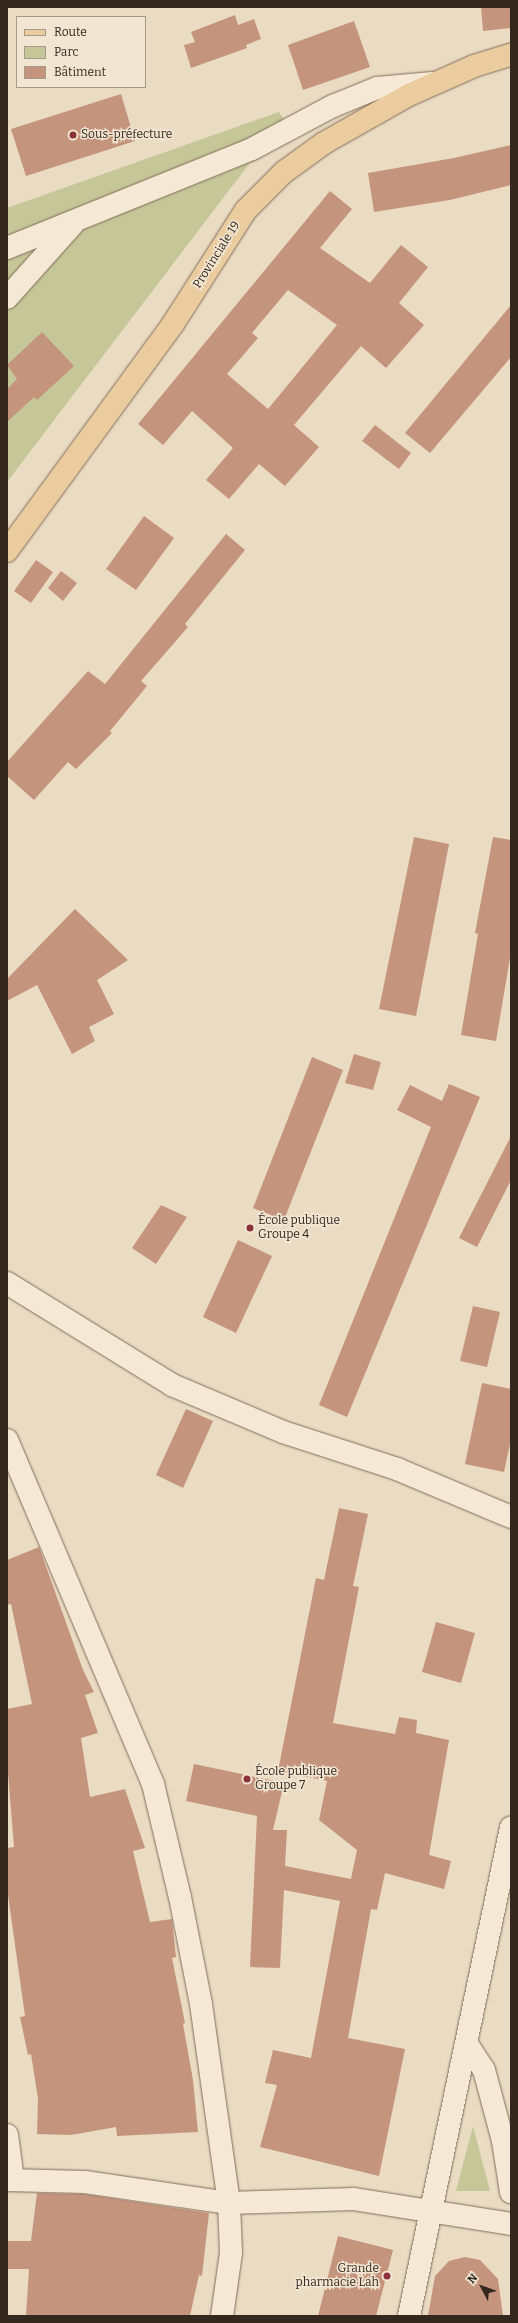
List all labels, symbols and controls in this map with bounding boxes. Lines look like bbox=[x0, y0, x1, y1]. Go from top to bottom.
legend bbox=[16, 16, 146, 88]
text: Route bbox=[54, 25, 87, 39]
text: Parc bbox=[54, 45, 79, 59]
text: Bâtiment bbox=[54, 65, 106, 79]
place label: Sous-préfecture bbox=[81, 128, 172, 142]
marker: Sous-préfecture bbox=[68, 130, 78, 140]
street label: Provinciale 19 bbox=[191, 219, 243, 291]
place label: École publique Groupe 4 bbox=[258, 1214, 340, 1242]
marker: École publique Groupe 4 bbox=[245, 1223, 255, 1233]
place label: École publique Groupe 7 bbox=[255, 1765, 337, 1793]
marker: École publique Groupe 7 bbox=[242, 1774, 252, 1784]
place label: Grande pharmacie Lah bbox=[296, 2262, 379, 2290]
north arrow bbox=[462, 2267, 502, 2307]
marker: Grande pharmacie Lah bbox=[382, 2271, 392, 2281]
text: N bbox=[465, 2271, 480, 2286]

